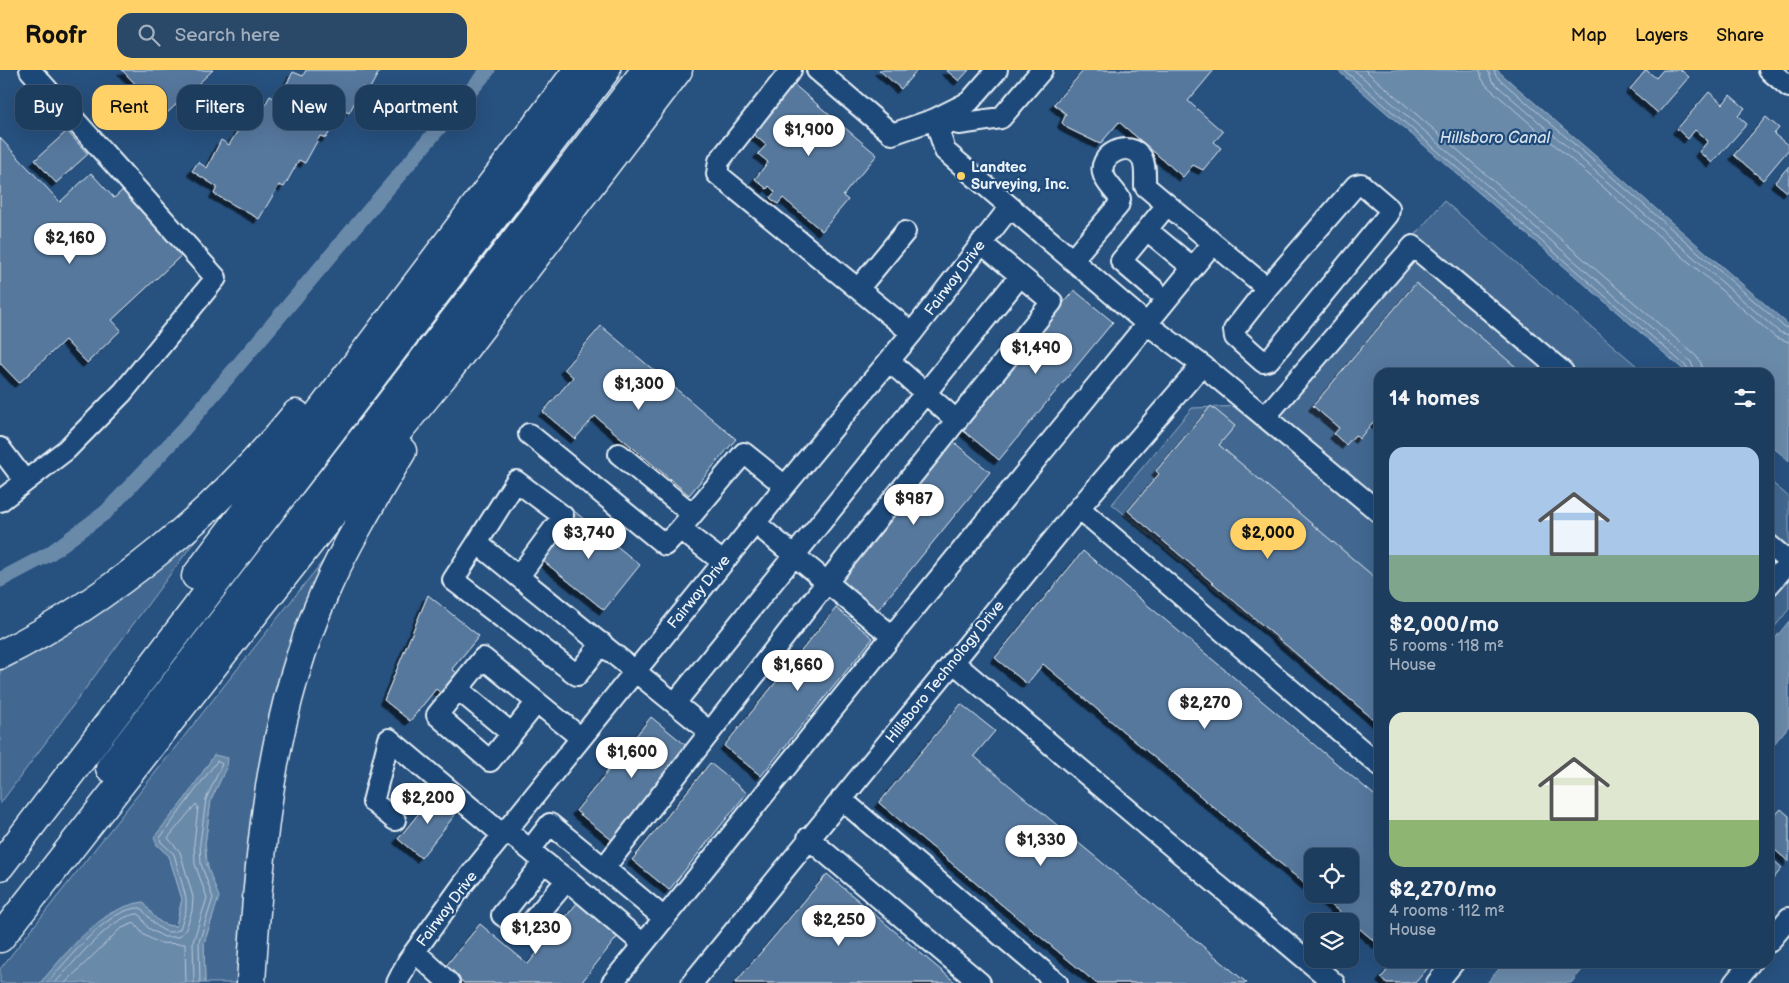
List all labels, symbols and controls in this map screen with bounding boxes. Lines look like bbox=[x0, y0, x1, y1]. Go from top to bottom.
search box bbox=[117, 13, 467, 58]
text: Roofr bbox=[25, 21, 87, 50]
icon: search bbox=[135, 21, 163, 49]
text: Search here bbox=[175, 24, 280, 47]
text: Map bbox=[1571, 25, 1607, 46]
text: Layers bbox=[1635, 25, 1688, 46]
text: Share bbox=[1716, 25, 1764, 46]
chip: Buy bbox=[15, 85, 82, 130]
chip: Rent bbox=[92, 85, 167, 130]
chip: Filters bbox=[177, 85, 263, 130]
chip: New bbox=[273, 85, 345, 130]
chip: Apartment bbox=[355, 85, 476, 130]
pin: $1,900 bbox=[768, 114, 850, 157]
text: $1,900 bbox=[784, 121, 834, 140]
water label: Hillsboro Canal bbox=[1440, 129, 1551, 148]
place label: Landtec Surveying, Inc. bbox=[971, 158, 1069, 194]
marker: Landtec Surveying, Inc. bbox=[955, 170, 967, 182]
pin: $2,160 bbox=[29, 222, 111, 265]
text: $2,160 bbox=[45, 229, 95, 248]
street label: Fairway Drive bbox=[920, 236, 990, 319]
pin: $1,490 bbox=[995, 332, 1077, 375]
text: $1,490 bbox=[1011, 339, 1061, 358]
pin: $1,300 bbox=[598, 368, 680, 411]
text: $1,300 bbox=[614, 375, 664, 394]
icon: filters bbox=[1731, 384, 1759, 412]
text: 14 homes bbox=[1389, 386, 1480, 411]
icon: home bbox=[1529, 479, 1619, 569]
pin: $987 bbox=[884, 484, 944, 526]
text: $987 bbox=[895, 490, 933, 509]
pin: $3,740 bbox=[548, 518, 630, 560]
pin: $2,000 bbox=[1227, 518, 1309, 560]
text: $3,740 bbox=[563, 524, 615, 543]
text: $2,000 bbox=[1241, 524, 1295, 543]
street label: Fairway Drive bbox=[663, 551, 735, 633]
street label: Hillsboro Technology Drive bbox=[882, 597, 1008, 747]
text: $2,000/mo bbox=[1389, 612, 1499, 637]
text: 5 rooms · 118 m² bbox=[1389, 637, 1504, 656]
pin: $1,660 bbox=[757, 650, 839, 692]
text: $1,660 bbox=[773, 656, 823, 675]
text: House bbox=[1389, 656, 1436, 675]
pin: $2,270 bbox=[1164, 688, 1246, 730]
text: $2,270 bbox=[1179, 694, 1231, 713]
pin: $1,600 bbox=[591, 736, 673, 779]
text: $1,600 bbox=[607, 743, 657, 762]
icon: home bbox=[1529, 744, 1619, 834]
pin: $2,200 bbox=[387, 782, 469, 825]
text: $2,200 bbox=[402, 789, 454, 808]
pin: $1,330 bbox=[1000, 824, 1082, 867]
text: $1,330 bbox=[1016, 831, 1066, 850]
map controls bbox=[1304, 848, 1359, 968]
button: locate bbox=[1304, 848, 1359, 903]
street label: Fairway Drive bbox=[412, 867, 482, 950]
text: $2,270/mo bbox=[1389, 877, 1497, 902]
text: 4 rooms · 112 m² bbox=[1389, 902, 1505, 921]
pin: $2,250 bbox=[798, 904, 880, 947]
text: $2,250 bbox=[813, 911, 865, 930]
pin: $1,230 bbox=[495, 912, 577, 955]
button: layers bbox=[1304, 913, 1359, 968]
text: $1,230 bbox=[511, 919, 561, 938]
text: House bbox=[1389, 921, 1436, 940]

